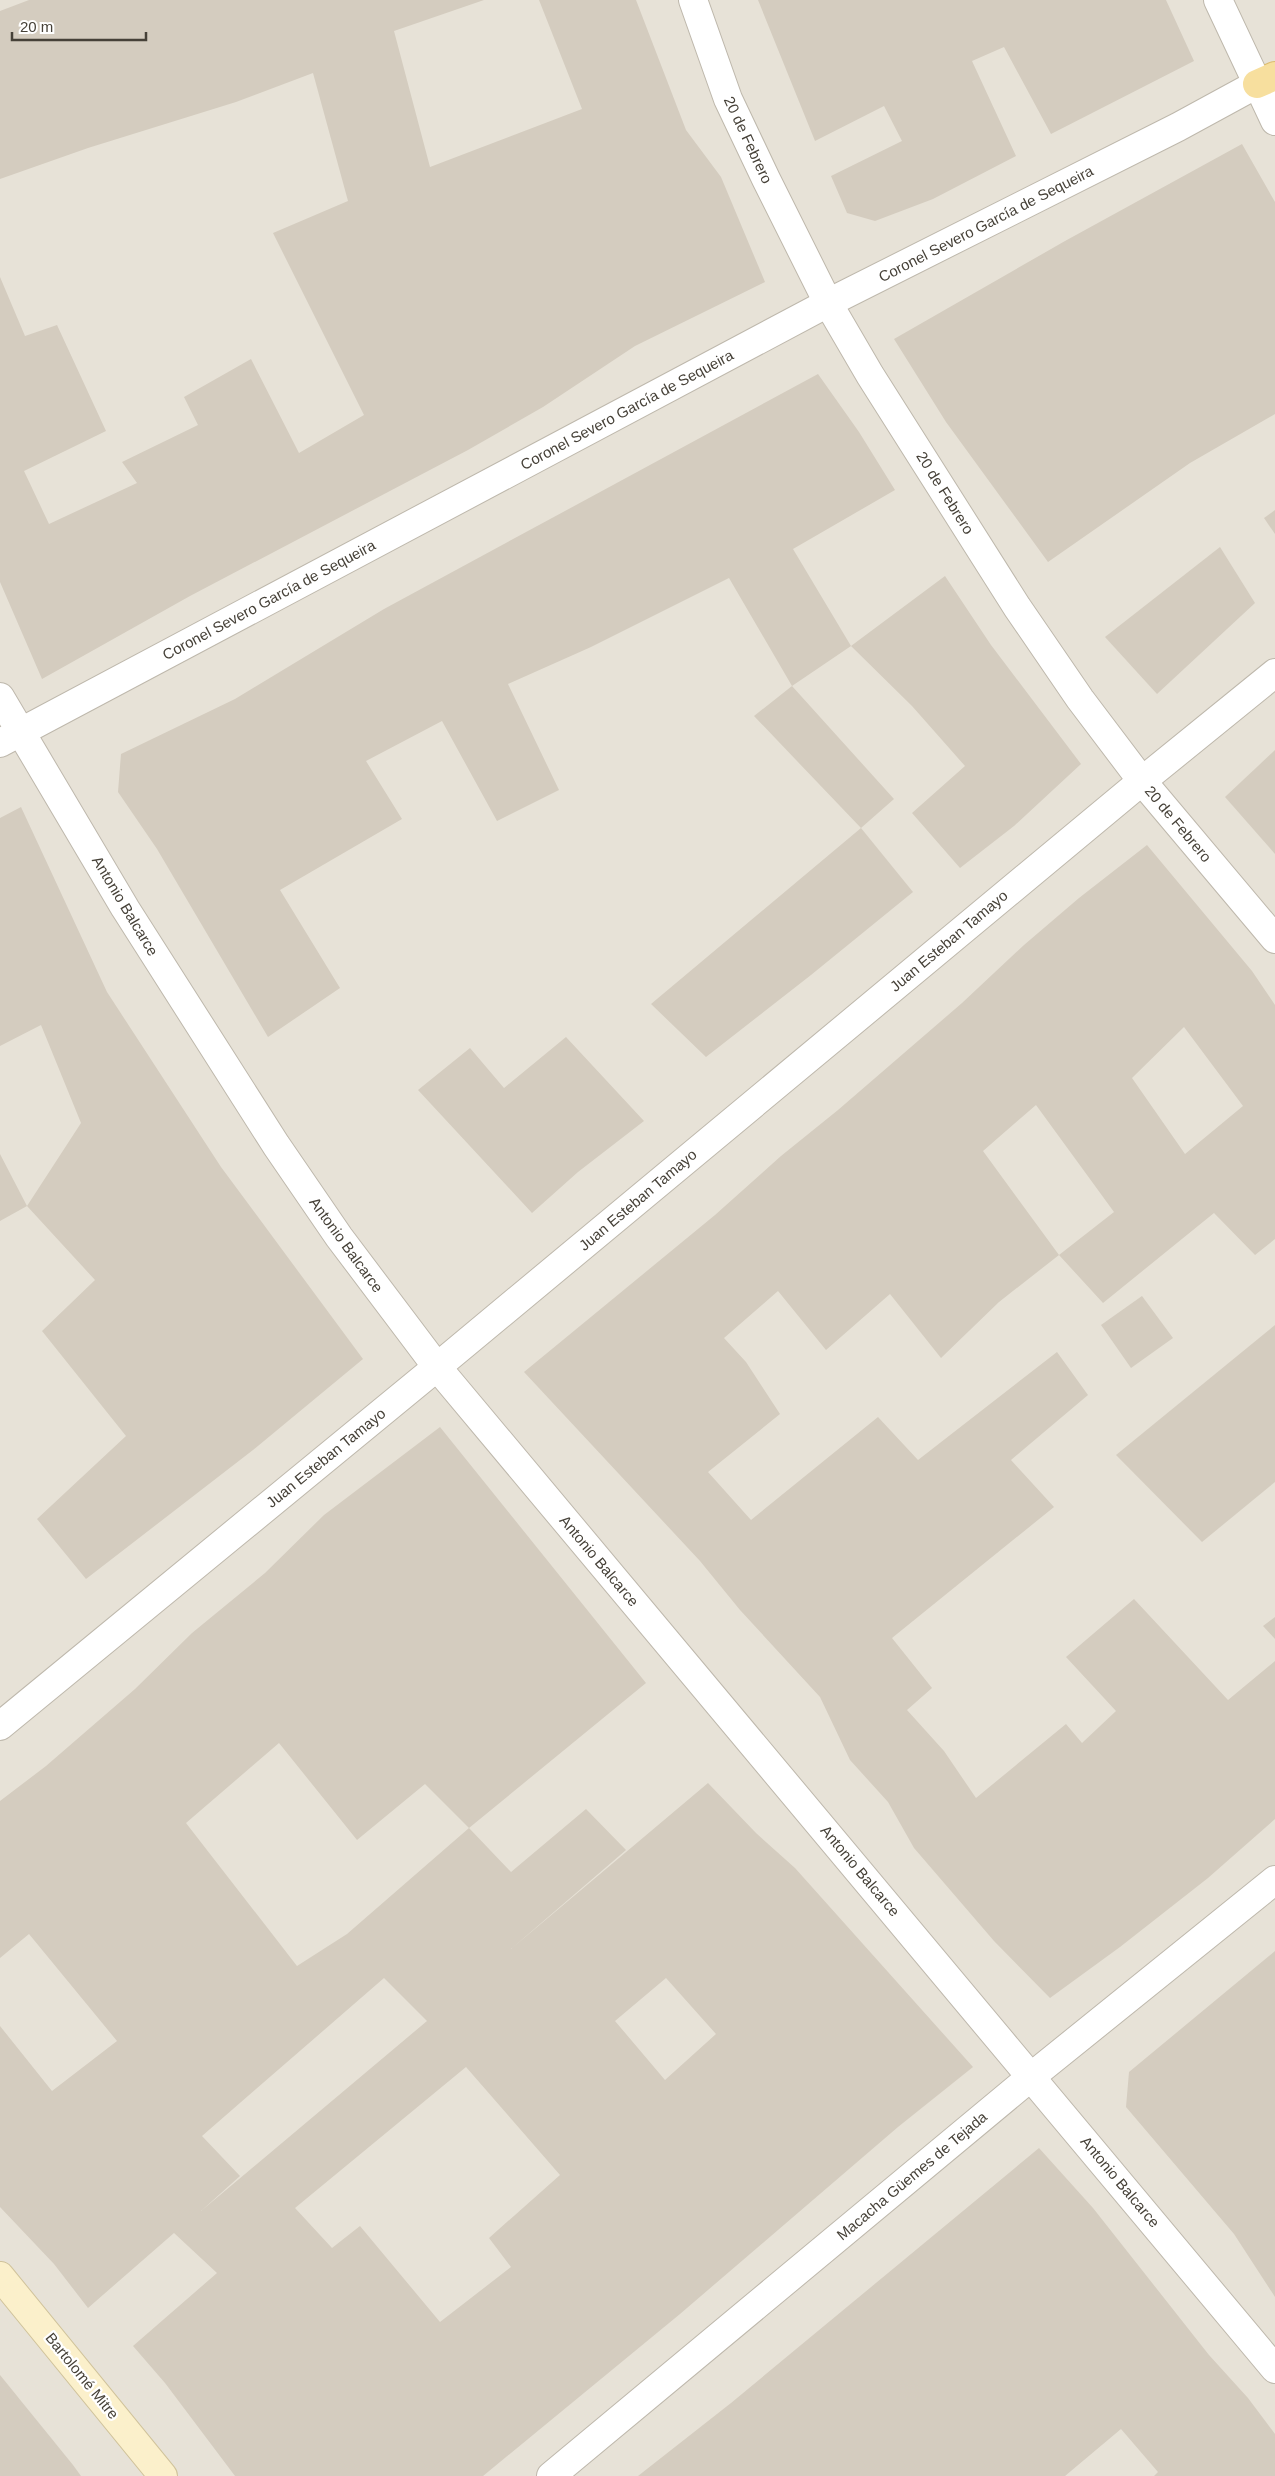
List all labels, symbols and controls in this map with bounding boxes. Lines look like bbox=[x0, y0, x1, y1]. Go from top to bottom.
scale bar bbox=[12, 10, 146, 42]
text: 20 m bbox=[20, 18, 53, 35]
street label: 20 de Febrero bbox=[721, 93, 776, 186]
street label: Coronel Severo García de Sequeira bbox=[876, 162, 1096, 285]
street label: Coronel Severo García de Sequeira bbox=[517, 346, 737, 473]
street label: 20 de Febrero bbox=[913, 448, 978, 537]
street label: Coronel Severo García de Sequeira bbox=[159, 536, 379, 663]
street label: 20 de Febrero bbox=[1142, 782, 1215, 865]
street label: Antonio Balcarce bbox=[89, 853, 162, 959]
street label: Juan Esteban Tamayo bbox=[886, 886, 1011, 995]
street label: Juan Esteban Tamayo bbox=[575, 1145, 700, 1254]
street label: Antonio Balcarce bbox=[306, 1194, 387, 1296]
street label: Juan Esteban Tamayo bbox=[263, 1404, 389, 1511]
street label: Antonio Balcarce bbox=[556, 1512, 642, 1610]
street label: Antonio Balcarce bbox=[817, 1822, 903, 1920]
street label: Macacha Güemes de Tejada bbox=[833, 2107, 991, 2243]
street label: Antonio Balcarce bbox=[1077, 2133, 1163, 2231]
street label: Bartolomé Mitre bbox=[42, 2329, 122, 2422]

